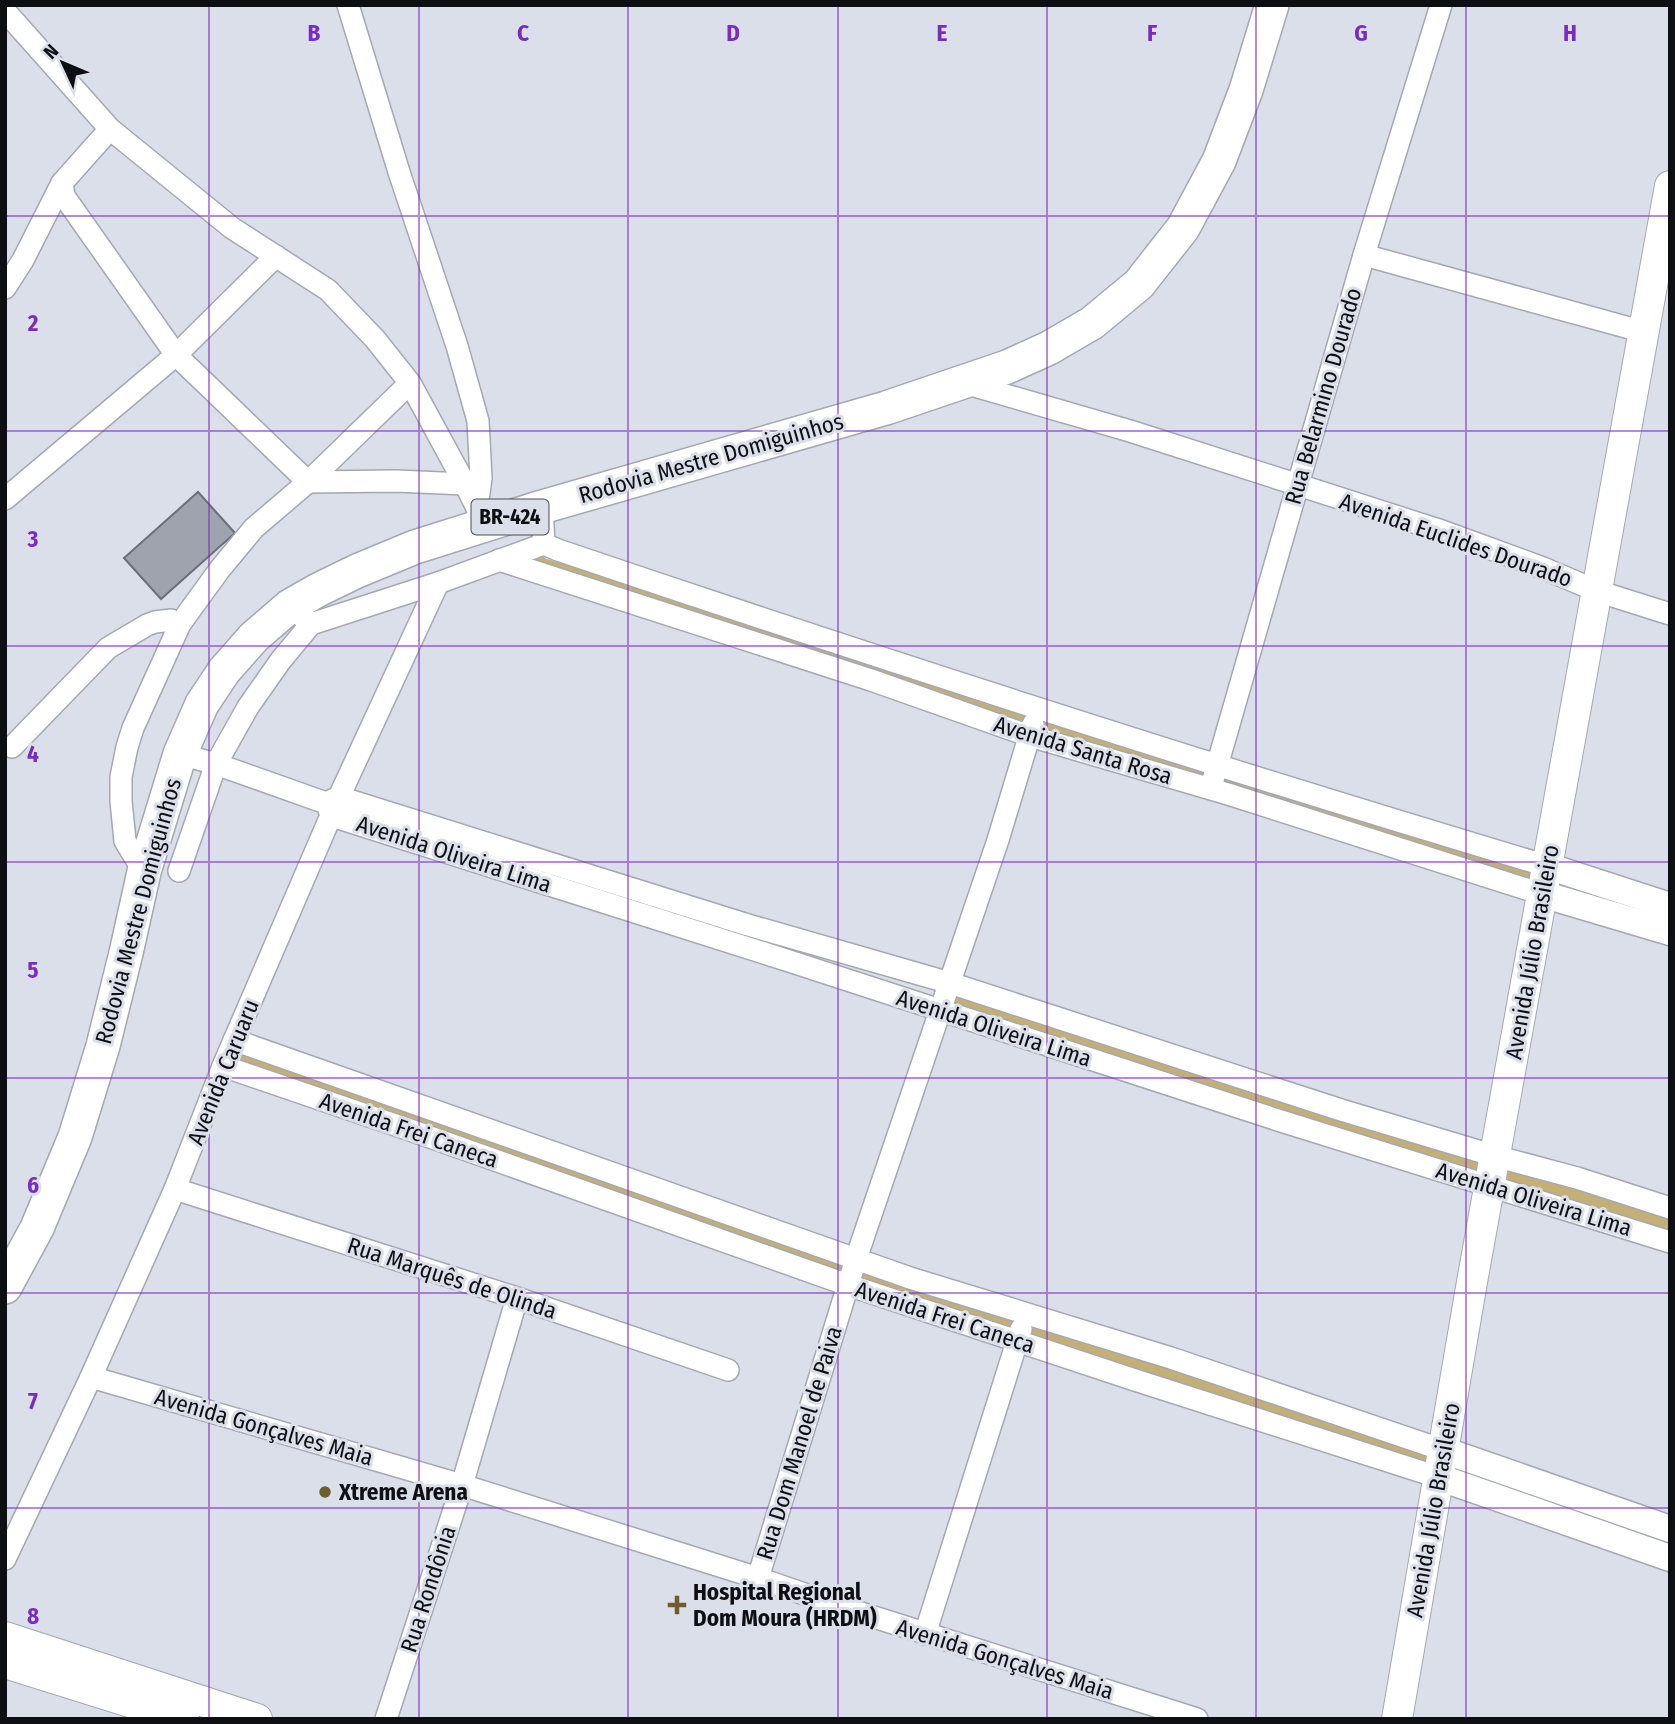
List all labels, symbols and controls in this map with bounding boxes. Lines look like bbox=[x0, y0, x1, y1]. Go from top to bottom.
text: B bbox=[308, 19, 321, 47]
text: C bbox=[517, 19, 529, 47]
text: D bbox=[726, 19, 740, 47]
text: E bbox=[937, 19, 948, 47]
text: F bbox=[1147, 19, 1157, 47]
text: G bbox=[1354, 19, 1368, 47]
text: H bbox=[1563, 19, 1577, 47]
north arrow bbox=[28, 28, 98, 98]
text: N bbox=[39, 39, 63, 64]
street label: Rua Belarmino Dourado bbox=[1279, 284, 1367, 508]
text: 2 bbox=[27, 309, 39, 337]
street label: Rodovia Mestre Domiguinhos bbox=[575, 407, 847, 509]
street label: Avenida Euclides Dourado bbox=[1336, 487, 1576, 593]
road number: BR-424 bbox=[472, 500, 548, 534]
text: 3 bbox=[27, 525, 39, 553]
street label: Avenida Santa Rosa bbox=[991, 710, 1175, 790]
text: 4 bbox=[27, 740, 39, 768]
street label: Rodovia Mestre Domiguinhos bbox=[89, 775, 187, 1047]
street label: Avenida Oliveira Lima bbox=[353, 809, 555, 899]
street label: Avenida Júlio Brasileiro bbox=[1499, 843, 1565, 1061]
text: 5 bbox=[27, 956, 39, 984]
street label: Avenida Oliveira Lima bbox=[893, 983, 1095, 1073]
street label: Avenida Caruaru bbox=[181, 995, 265, 1149]
street label: Avenida Frei Caneca bbox=[316, 1086, 502, 1174]
street label: Avenida Oliveira Lima bbox=[1433, 1156, 1635, 1242]
text: 6 bbox=[27, 1171, 39, 1199]
street label: Rua Marquês de Olinda bbox=[344, 1231, 560, 1325]
street label: Avenida Frei Caneca bbox=[852, 1275, 1038, 1359]
street label: Rua Dom Manoel de Paiva bbox=[750, 1323, 848, 1563]
street label: Avenida Gonçalves Maia bbox=[152, 1382, 376, 1472]
text: 7 bbox=[28, 1387, 38, 1415]
street label: Avenida Júlio Brasileiro bbox=[1400, 1401, 1466, 1619]
place label: Xtreme Arena bbox=[338, 1478, 468, 1506]
marker: Xtreme Arena bbox=[317, 1484, 333, 1500]
street label: Rua Rondônia bbox=[394, 1522, 462, 1656]
place label: Hospital Regional Dom Moura (HRDM) bbox=[693, 1578, 877, 1632]
marker: Hospital Regional Dom Moura (HRDM) bbox=[667, 1595, 687, 1615]
text: 8 bbox=[27, 1602, 39, 1630]
street label: Avenida Gonçalves Maia bbox=[893, 1613, 1117, 1705]

